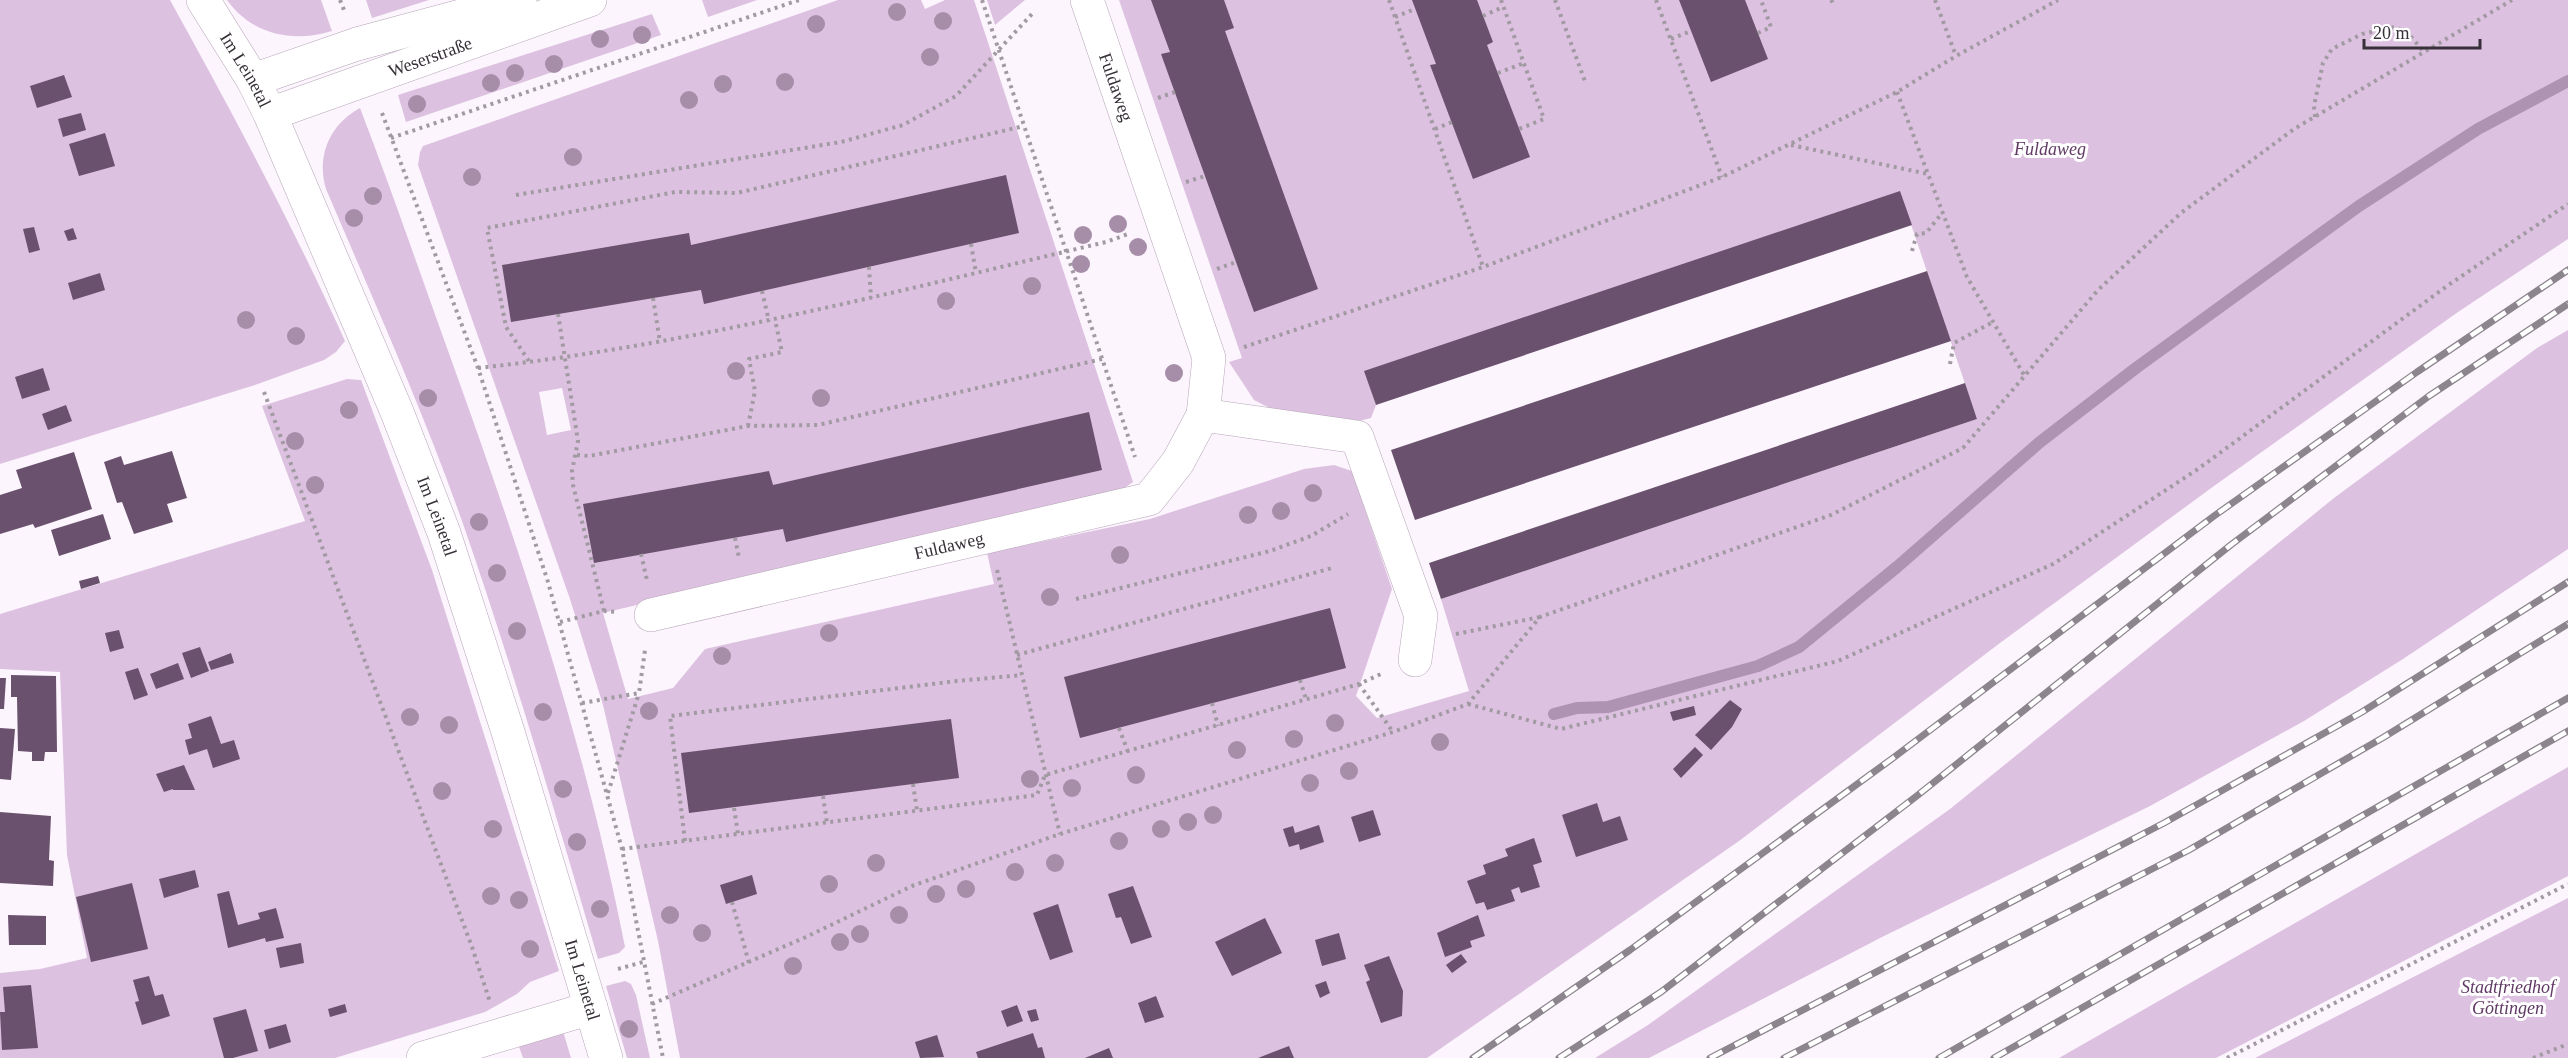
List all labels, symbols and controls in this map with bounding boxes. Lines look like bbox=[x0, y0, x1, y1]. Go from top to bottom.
scale bar bbox=[2364, 12, 2480, 50]
text: 20 m bbox=[2373, 23, 2410, 43]
street label: Im Leinetal bbox=[216, 29, 275, 111]
street label: Weserstraße bbox=[386, 33, 475, 81]
street label: Fuldaweg bbox=[1095, 50, 1137, 124]
park label: Fuldaweg bbox=[2013, 139, 2086, 159]
street label: Im Leinetal bbox=[413, 474, 461, 559]
street label: Fuldaweg bbox=[912, 528, 986, 563]
street label: Im Leinetal bbox=[561, 937, 604, 1023]
park label: Stadtfriedhof Göttingen bbox=[2461, 977, 2558, 1018]

